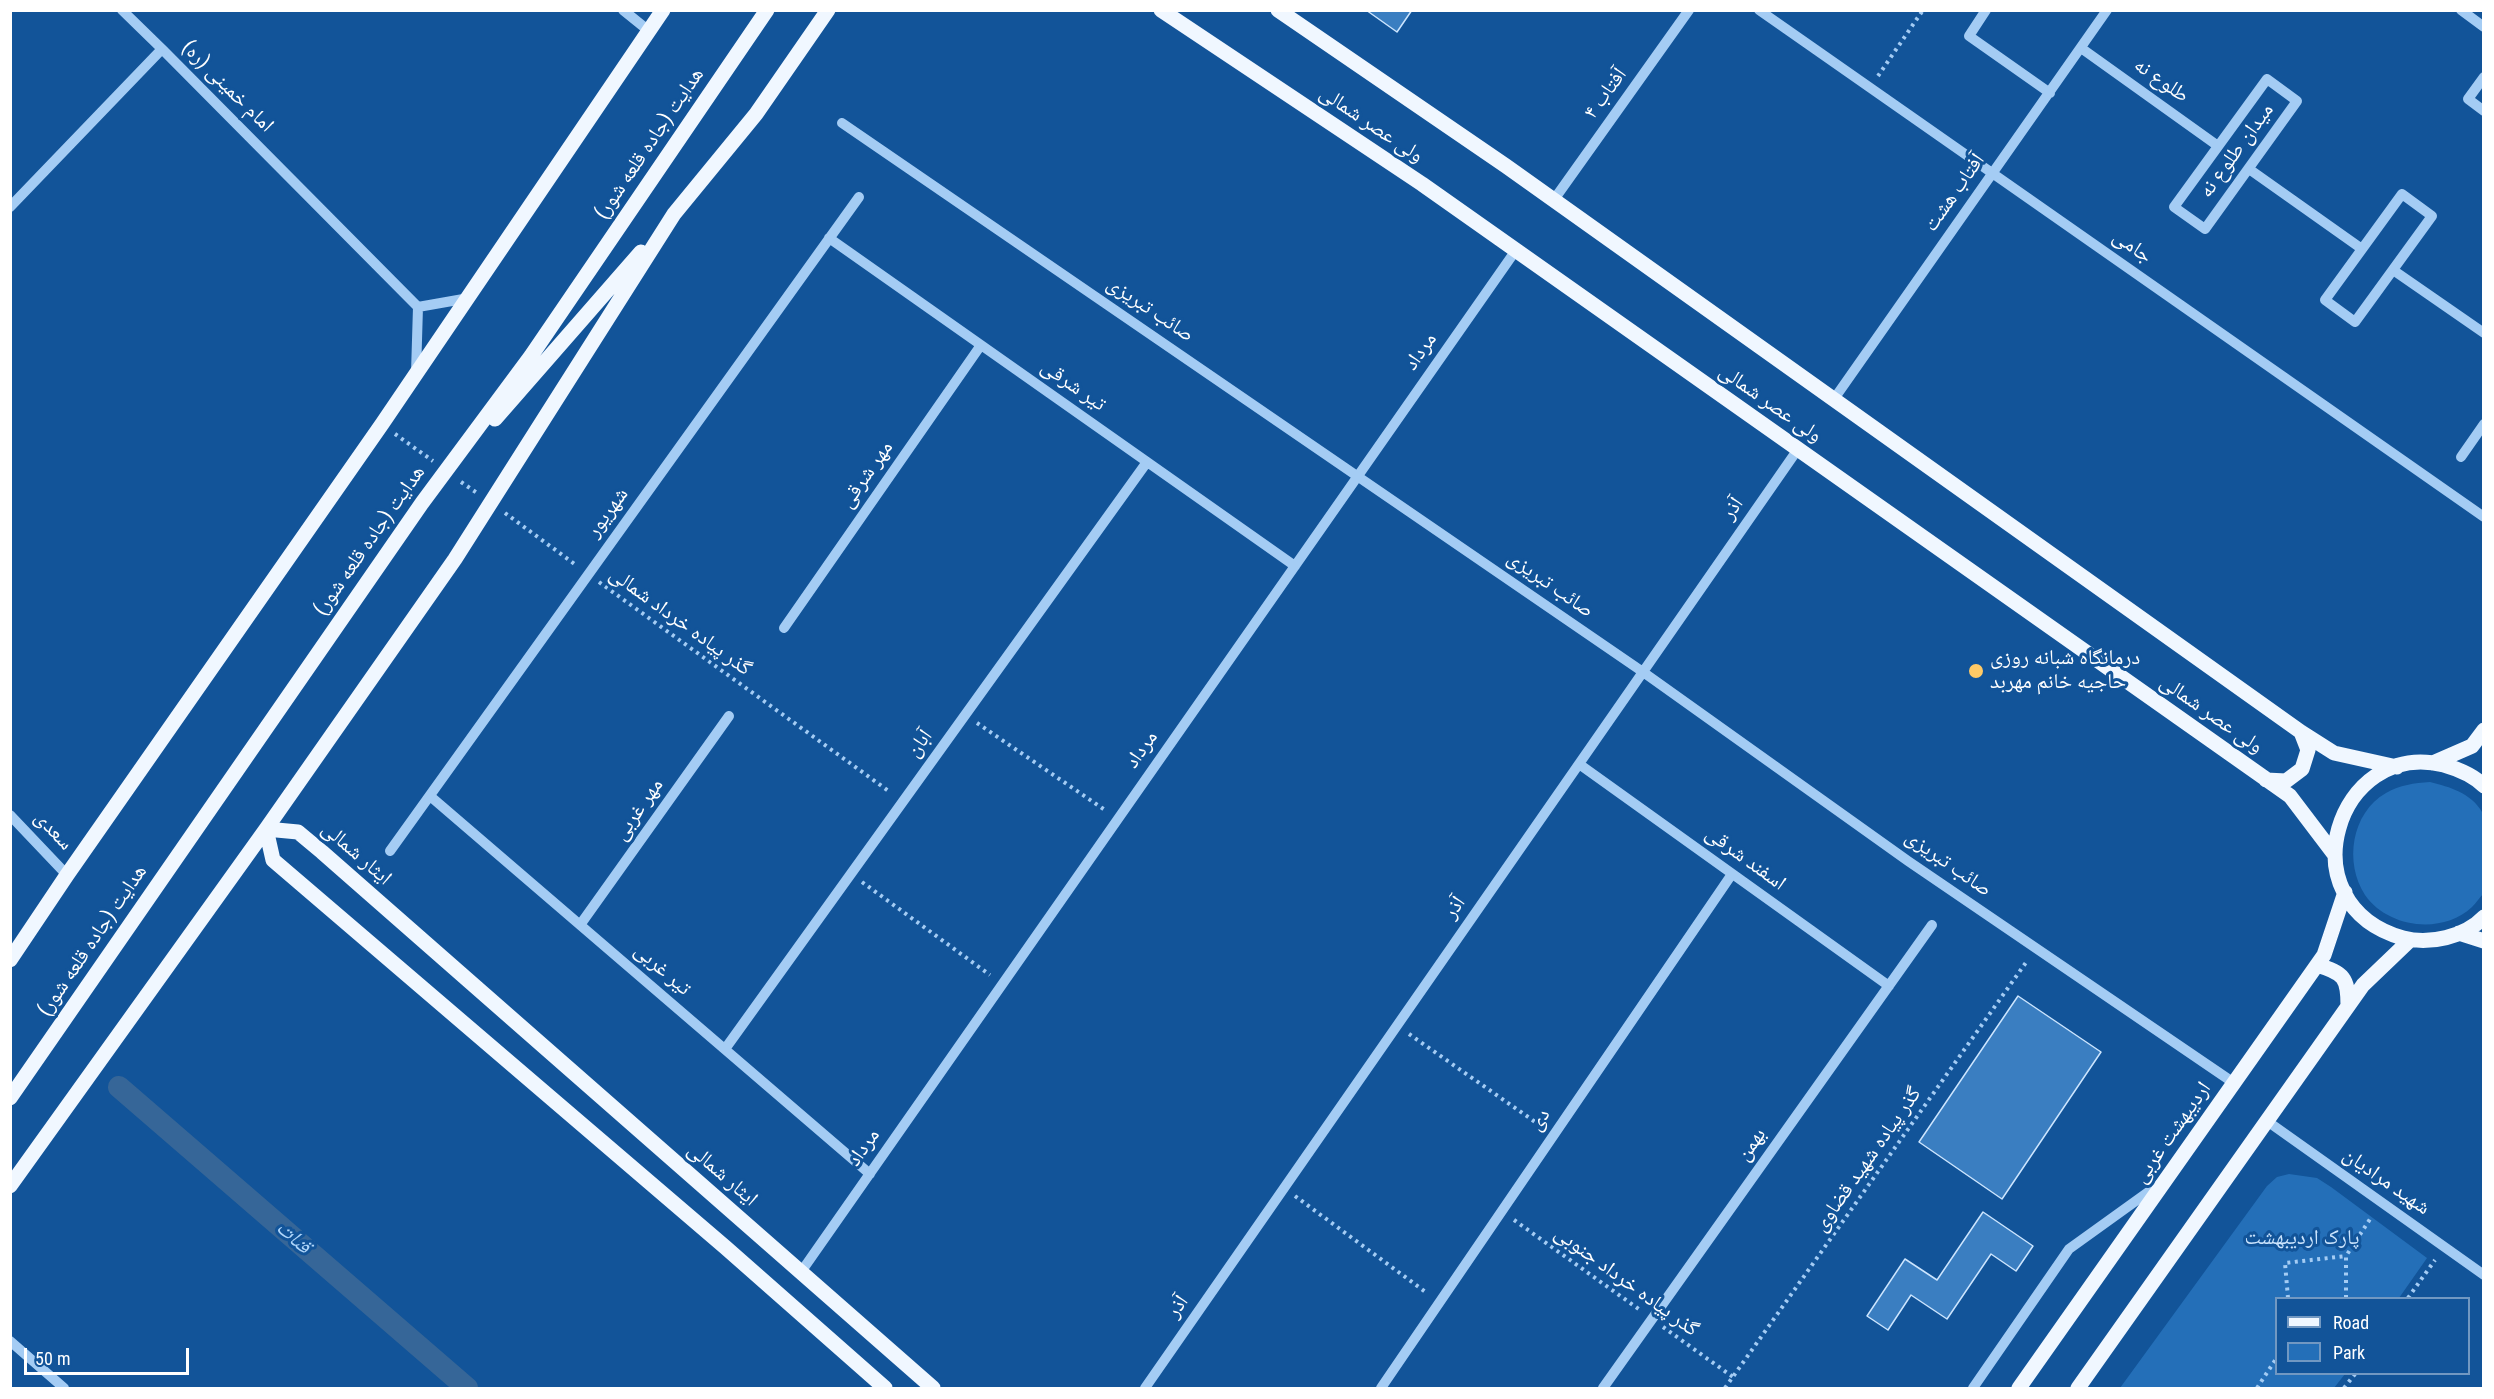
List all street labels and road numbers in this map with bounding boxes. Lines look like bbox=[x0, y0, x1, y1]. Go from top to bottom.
street label: امام خمینی (ره) bbox=[176, 36, 278, 138]
street label: طلوع نه bbox=[2129, 53, 2193, 109]
street label: هدایت (جاده قلعه شور) bbox=[590, 63, 710, 225]
street label: آفتاب ۴ bbox=[1579, 63, 1633, 125]
street label: ولی عصر شمالی bbox=[1314, 81, 1428, 169]
street label: میدان طلوع نه bbox=[2194, 99, 2280, 203]
street label: آفتاب هشت bbox=[1919, 149, 1991, 237]
street label: جامی bbox=[2107, 224, 2157, 270]
street label: صائب تبریزی bbox=[1101, 272, 1199, 348]
street label: مرداد bbox=[1399, 328, 1443, 376]
street label: تیر شرقی bbox=[1036, 355, 1110, 417]
street label: ولی عصر شمالی bbox=[1713, 359, 1827, 449]
street label: مهر شرقی bbox=[835, 436, 899, 514]
street label: هدایت (جاده قلعه شور) bbox=[309, 461, 431, 621]
street label: شهریور bbox=[582, 483, 634, 543]
street label: آذر bbox=[1716, 493, 1750, 525]
street label: صائب تبریزی bbox=[1502, 546, 1598, 624]
street label: گذر پیاده خرداد شمالی bbox=[604, 562, 756, 682]
street label: ولی عصر شمالی bbox=[2154, 670, 2268, 760]
street label: آبان bbox=[901, 725, 939, 763]
street label: مرداد bbox=[1120, 726, 1164, 774]
street label: مهر غربی bbox=[609, 774, 669, 846]
street label: سعدی bbox=[28, 806, 78, 856]
street label: ایثار شمالی bbox=[316, 817, 396, 891]
street label: اسفند شرقی bbox=[1700, 821, 1790, 897]
street label: صائب تبریزی bbox=[1900, 825, 1996, 903]
street label: هدایت (جاده قلعه شور) bbox=[33, 860, 153, 1022]
street label: آذر bbox=[1438, 892, 1472, 924]
street label: تیر غربی bbox=[628, 938, 696, 1002]
street label: اردیبهشت غربی bbox=[2129, 1077, 2217, 1189]
street label: گذر پیاده شهید قضاوی bbox=[1809, 1083, 1927, 1237]
street label: دی bbox=[1523, 1104, 1557, 1136]
street label: مرداد bbox=[842, 1124, 886, 1172]
street label: بهمن bbox=[1732, 1124, 1772, 1166]
street label: ایثار شمالی bbox=[682, 1138, 762, 1212]
street label: شهید مرادیان bbox=[2338, 1143, 2434, 1221]
street label: گذر پیاده خرداد جنوبی bbox=[1549, 1221, 1703, 1343]
street label: آذر bbox=[1161, 1291, 1195, 1323]

